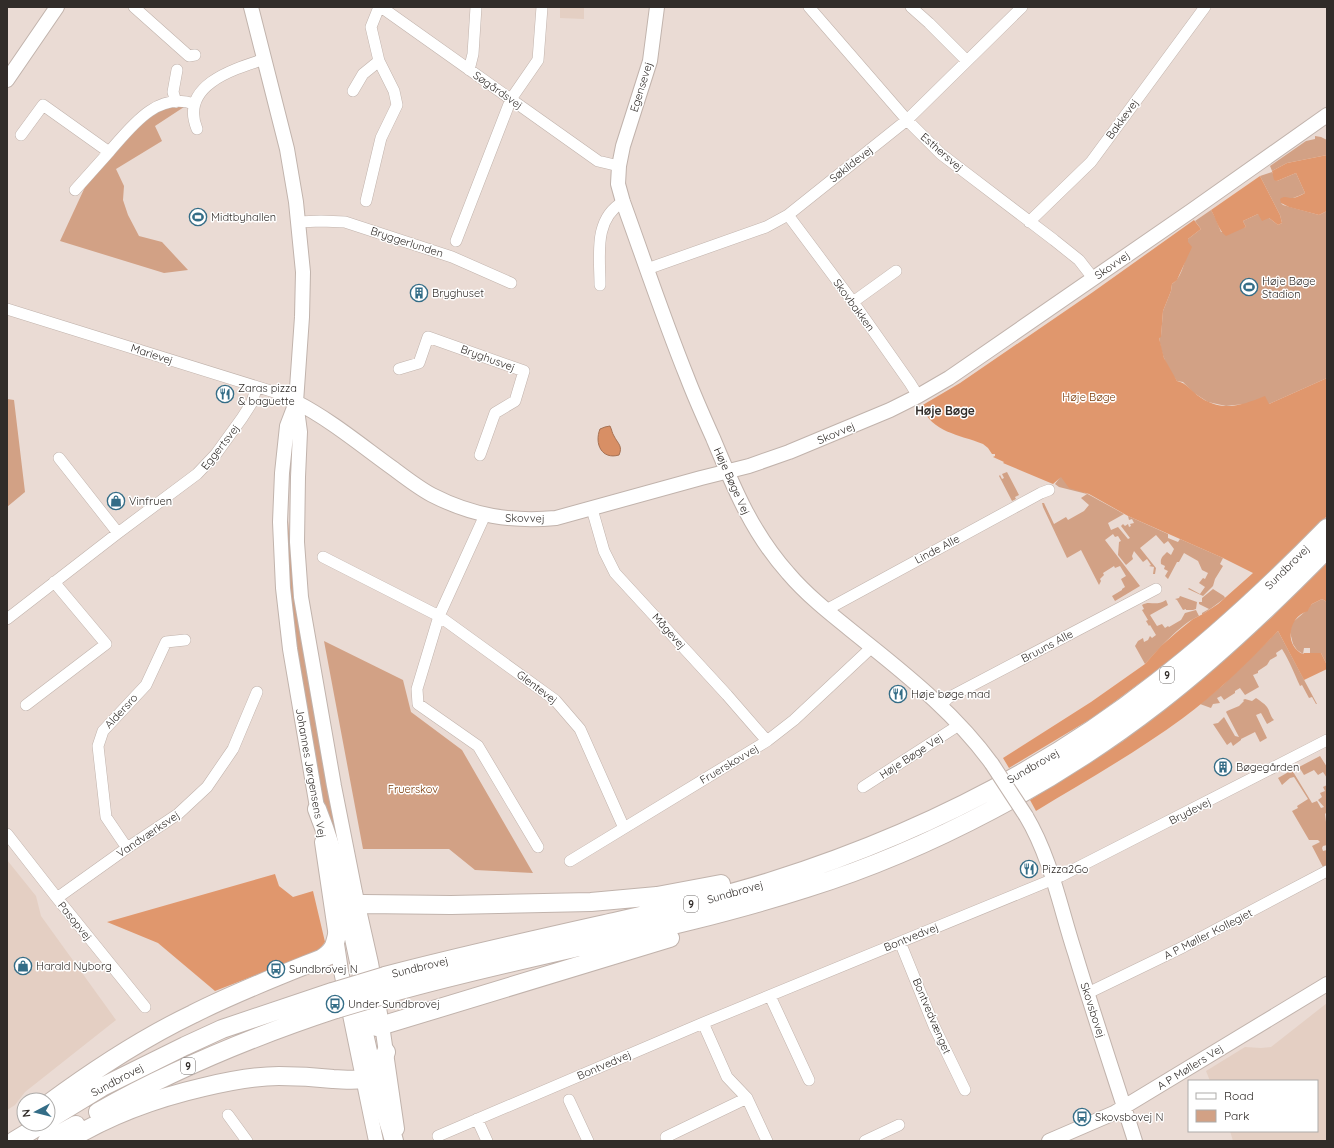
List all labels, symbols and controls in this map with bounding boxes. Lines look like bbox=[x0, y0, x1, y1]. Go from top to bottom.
street label: Egensevej bbox=[627, 60, 655, 114]
street label: Søgårdsvej bbox=[471, 68, 525, 112]
street label: Bakkevej bbox=[1103, 96, 1141, 142]
street label: Esthersvej bbox=[918, 130, 966, 174]
street label: Søkildevej bbox=[826, 143, 876, 185]
sports icon: Midtbyhallen bbox=[188, 207, 208, 227]
place label: Midtbyhallen bbox=[211, 210, 276, 224]
street label: Bryggerlunden bbox=[369, 224, 445, 260]
street label: Skovvej bbox=[1092, 248, 1132, 282]
place label: Høje Bøge Stadion bbox=[1262, 274, 1315, 301]
street label: Skovbakken bbox=[830, 276, 878, 334]
sports icon: Høje Bøge Stadion bbox=[1239, 277, 1259, 297]
building icon: Bryghuset bbox=[409, 283, 429, 303]
place label: Bryghuset bbox=[432, 286, 484, 300]
street label: Marievej bbox=[129, 341, 175, 367]
street label: Bryghusvej bbox=[459, 342, 517, 374]
place label: Zaras pizza & baguette bbox=[238, 381, 297, 408]
restaurant icon: Zaras pizza & baguette bbox=[215, 384, 235, 404]
park label: Høje Bøge bbox=[1062, 390, 1116, 404]
district label: Høje Bøge bbox=[915, 403, 975, 418]
street label: Skovvej bbox=[815, 419, 857, 447]
street label: Eggertsvej bbox=[198, 421, 242, 473]
street label: Høje Bøge Vej bbox=[711, 445, 753, 517]
shop icon: Vinfruen bbox=[106, 491, 126, 511]
place label: Vinfruen bbox=[129, 494, 172, 508]
street label: Skovvej bbox=[505, 511, 545, 525]
street label: Linde Alle bbox=[912, 531, 962, 567]
street label: Sundbrovej bbox=[1262, 542, 1312, 592]
street label: Mågevej bbox=[649, 610, 689, 652]
street label: Bruuns Alle bbox=[1019, 627, 1075, 665]
street label: Glentevej bbox=[514, 667, 560, 707]
road number: 9 bbox=[1160, 667, 1174, 683]
restaurant icon: Høje bøge mad bbox=[888, 684, 908, 704]
place label: Høje bøge mad bbox=[911, 687, 990, 701]
street label: Aldersro bbox=[101, 690, 141, 731]
street label: Johannes Jørgensens Vej bbox=[293, 707, 329, 839]
street label: Høje Bøge Vej bbox=[877, 730, 945, 782]
street label: Fruerskovvej bbox=[697, 741, 761, 787]
street label: Sundbrovej bbox=[1005, 746, 1061, 786]
building icon: Bøgegården bbox=[1213, 757, 1233, 777]
place label: Bøgegården bbox=[1236, 760, 1299, 774]
park label: Fruerskov bbox=[388, 782, 438, 796]
street label: Brydevej bbox=[1167, 794, 1213, 828]
street label: Vandværksvej bbox=[114, 808, 182, 860]
restaurant icon: Pizza2Go bbox=[1019, 859, 1039, 879]
place label: Pizza2Go bbox=[1042, 862, 1089, 876]
street label: Sundbrovej bbox=[705, 877, 765, 907]
road number: 9 bbox=[684, 896, 698, 912]
street label: Pasopvej bbox=[55, 899, 95, 943]
street label: A P Møller Kollegiet bbox=[1161, 905, 1255, 962]
street label: Bontvedvej bbox=[882, 920, 940, 954]
street label: Sundbrovej bbox=[390, 953, 450, 981]
shop icon: Harald Nyborg bbox=[13, 956, 33, 976]
place label: Harald Nyborg bbox=[36, 959, 112, 973]
bus stop icon: Sundbrovej N bbox=[266, 959, 286, 979]
place label: Sundbrovej N bbox=[289, 962, 358, 976]
street label: Bontvedvænget bbox=[910, 976, 954, 1056]
street label: Skovsbovej bbox=[1077, 980, 1109, 1040]
bus stop icon: Under Sundbrovej bbox=[325, 994, 345, 1014]
place label: Under Sundbrovej bbox=[348, 997, 440, 1011]
street label: A P Møllers Vej bbox=[1154, 1041, 1226, 1093]
street label: Bontvedvej bbox=[575, 1047, 633, 1083]
road number: 9 bbox=[181, 1058, 195, 1074]
street label: Sundbrovej bbox=[88, 1060, 146, 1100]
legend bbox=[1188, 1080, 1318, 1132]
text: Road bbox=[1224, 1088, 1254, 1103]
north arrow bbox=[16, 1092, 56, 1132]
bus stop icon: Skovsbovej N bbox=[1072, 1107, 1092, 1127]
text: N bbox=[19, 1108, 34, 1118]
text: Park bbox=[1224, 1108, 1249, 1123]
place label: Skovsbovej N bbox=[1095, 1110, 1164, 1124]

